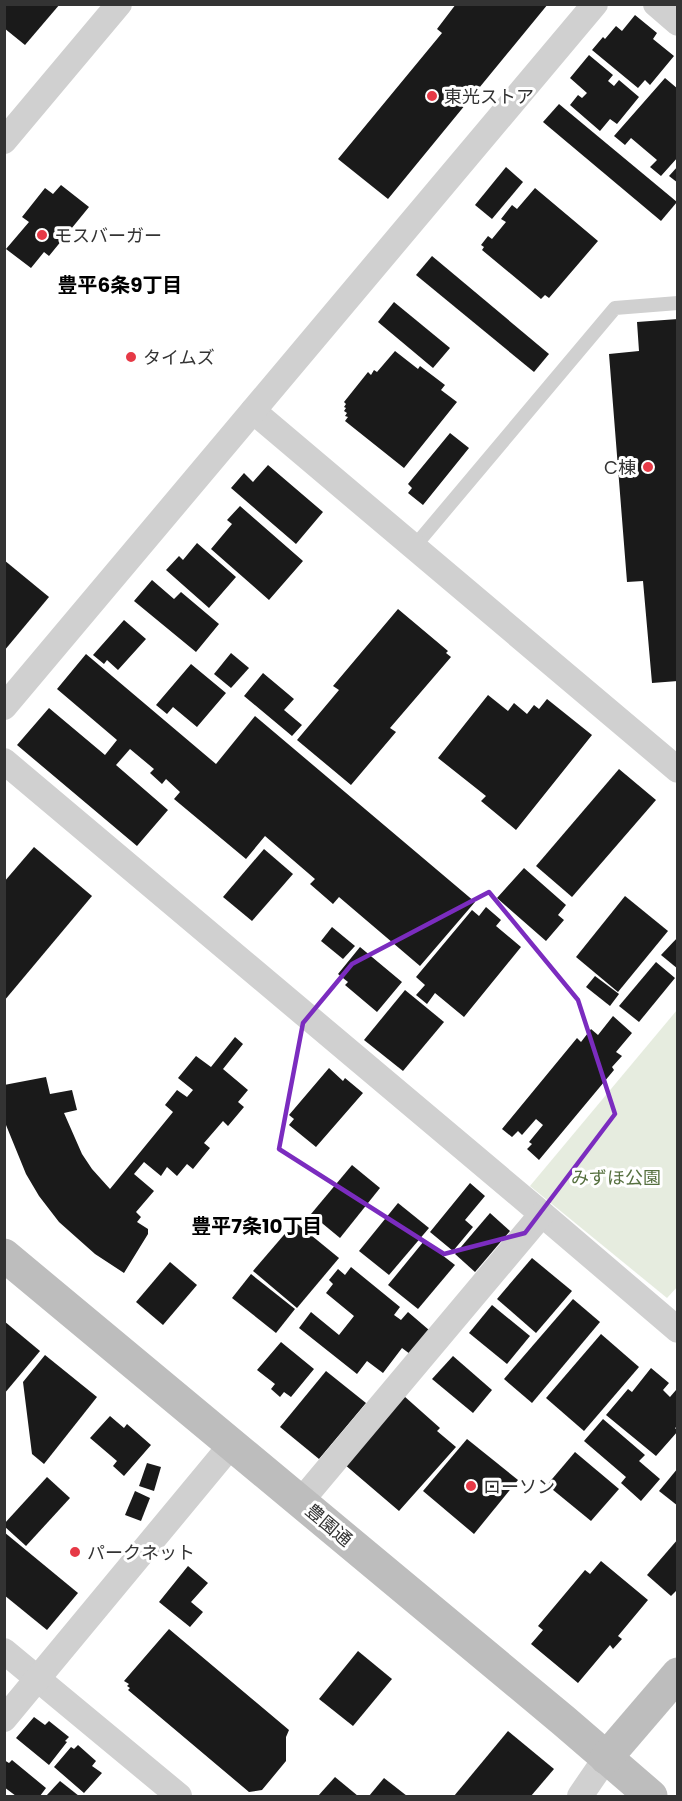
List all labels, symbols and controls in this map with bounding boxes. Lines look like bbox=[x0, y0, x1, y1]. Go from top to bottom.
place label: 東光ストア bbox=[444, 84, 534, 109]
marker: 東光ストア bbox=[425, 89, 439, 103]
place label: モスバーガー bbox=[54, 223, 162, 248]
marker: モスバーガー bbox=[35, 228, 49, 242]
district label: 豊平6条9丁目 bbox=[57, 271, 183, 299]
place label: タイムズ bbox=[143, 345, 215, 370]
marker: タイムズ bbox=[124, 350, 138, 364]
place label: C棟 bbox=[604, 455, 636, 480]
marker: C棟 bbox=[641, 460, 655, 474]
park label: みずほ公園 bbox=[571, 1165, 661, 1190]
district label: 豊平7条10丁目 bbox=[191, 1212, 323, 1240]
place label: ローソン bbox=[483, 1474, 555, 1499]
marker: ローソン bbox=[464, 1479, 478, 1493]
street label: 豊園通 bbox=[300, 1498, 358, 1552]
place label: パークネット bbox=[87, 1540, 195, 1565]
marker: パークネット bbox=[68, 1545, 82, 1559]

